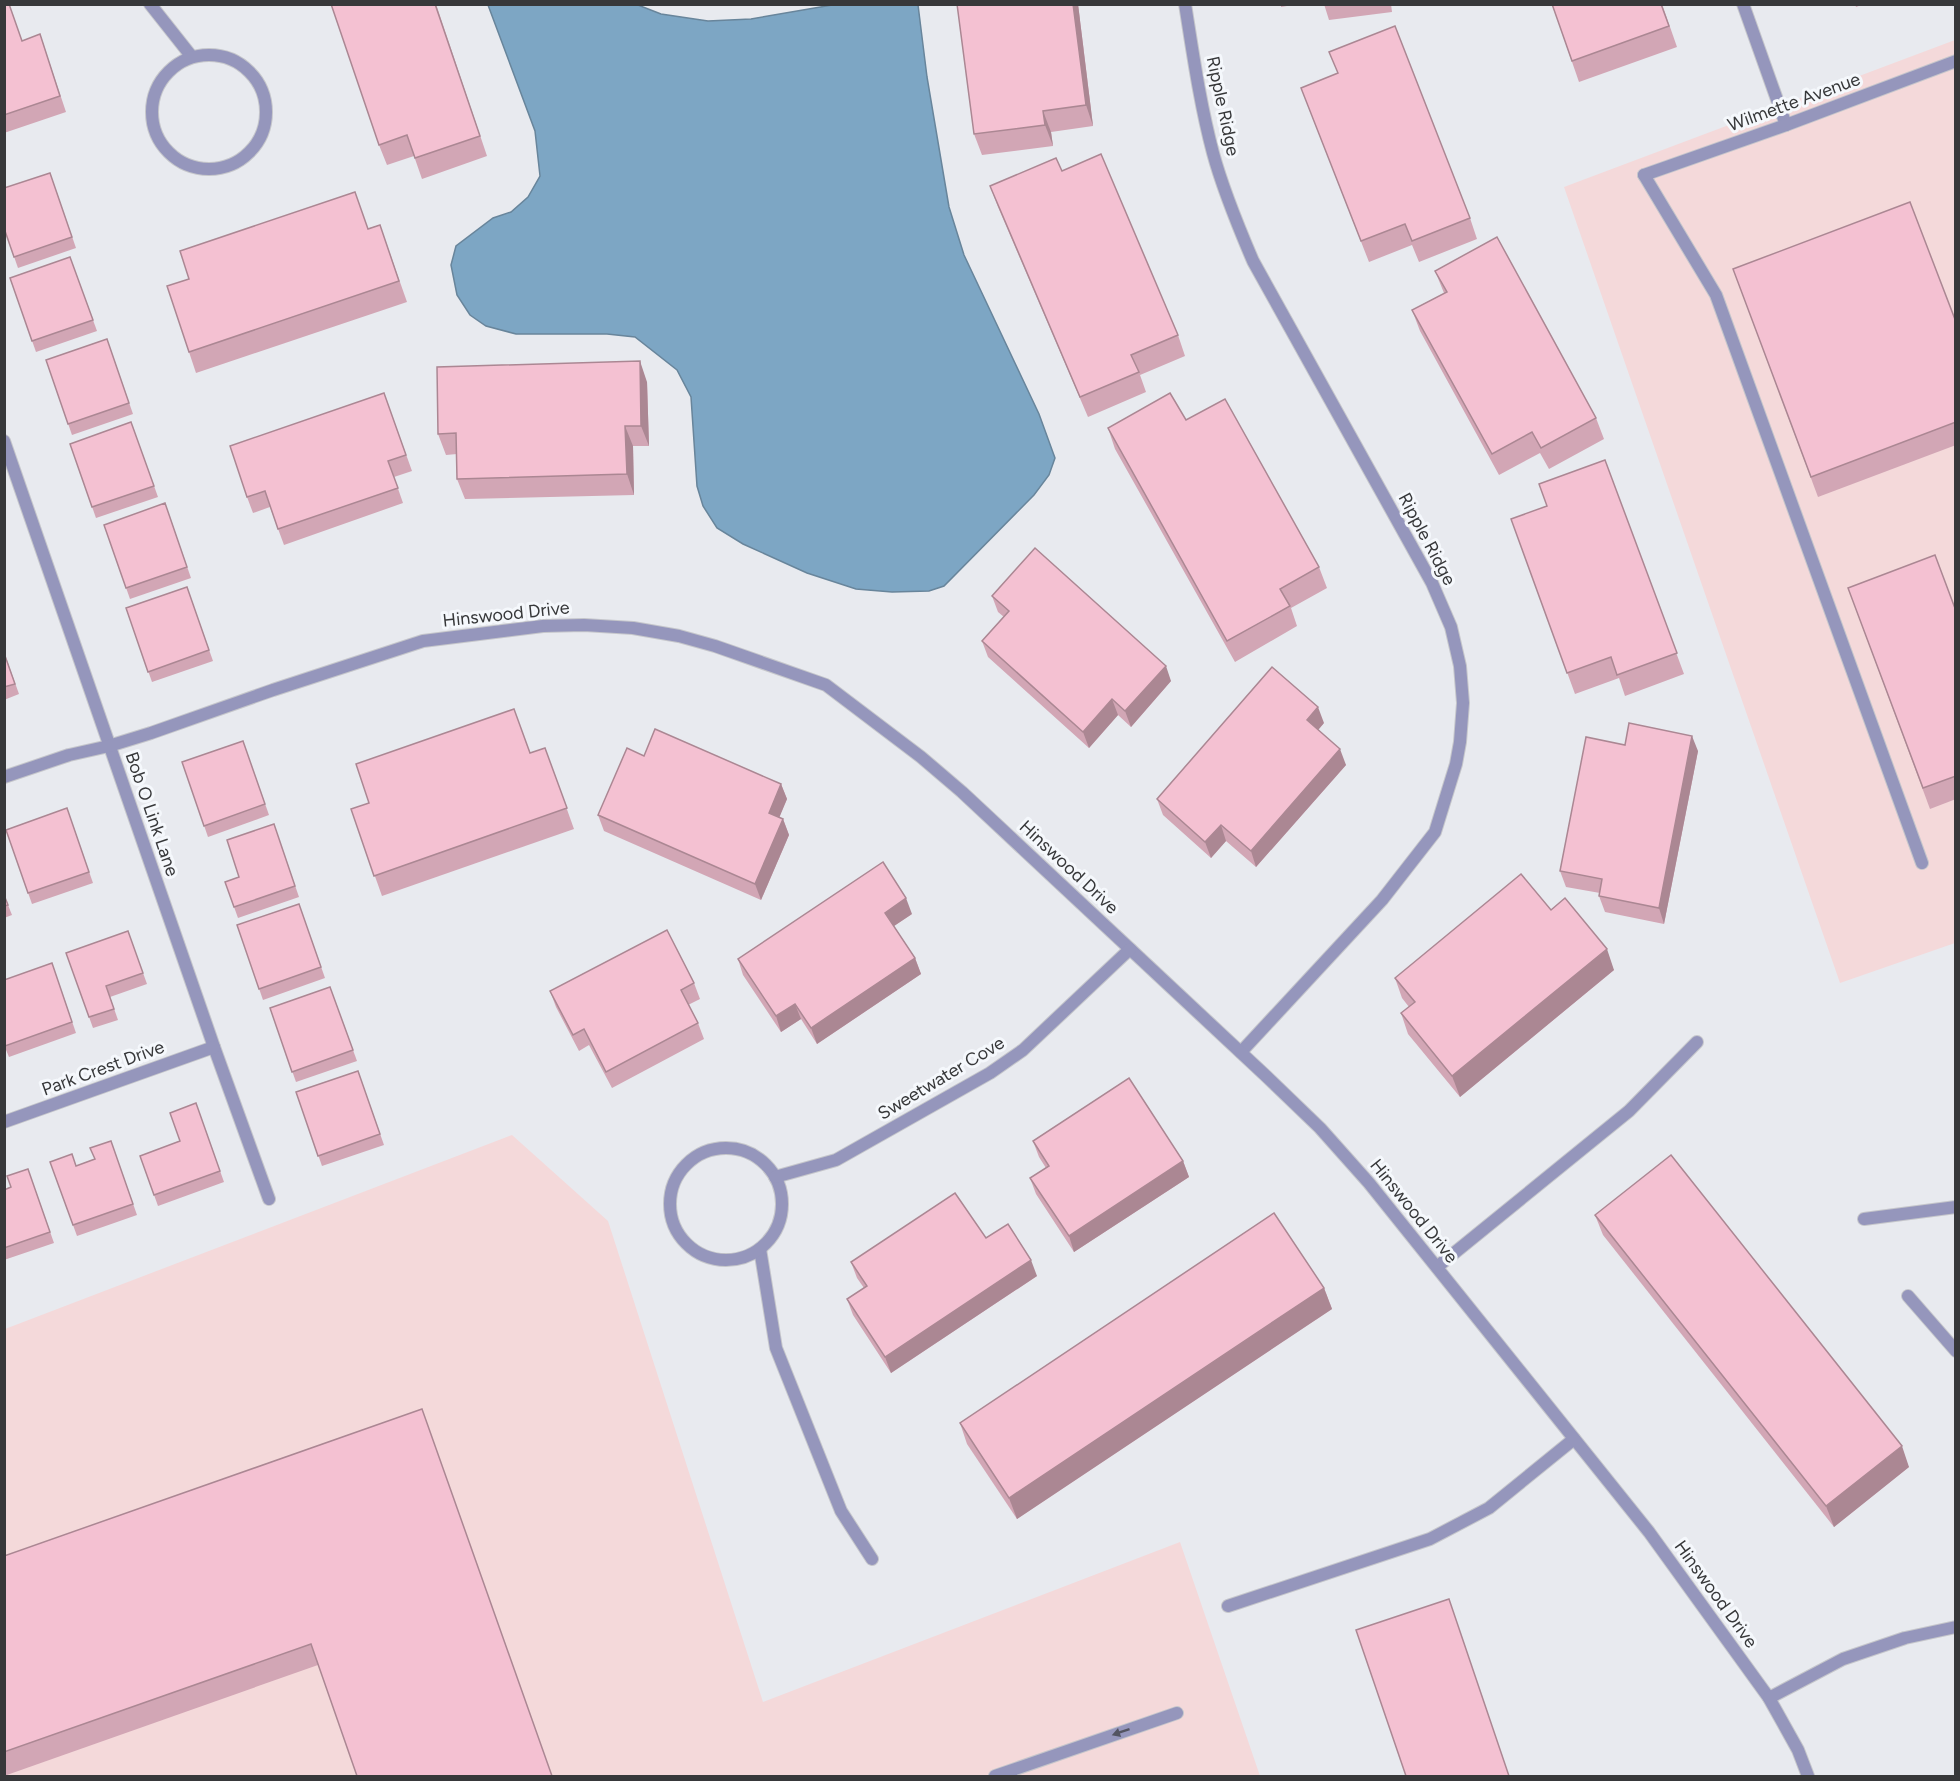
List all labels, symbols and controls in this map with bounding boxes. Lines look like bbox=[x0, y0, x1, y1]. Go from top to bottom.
street label: Ripple Ridge bbox=[1202, 54, 1244, 158]
street label: Wilmette Avenue bbox=[1725, 68, 1863, 136]
street label: Ripple Ridge bbox=[1393, 489, 1461, 589]
street label: Hinswood Drive bbox=[441, 596, 571, 632]
street label: Bob O Link Lane bbox=[120, 749, 184, 879]
street label: Hinswood Drive bbox=[1015, 815, 1123, 919]
street label: Sweetwater Cove bbox=[874, 1031, 1008, 1124]
street label: Park Crest Drive bbox=[39, 1036, 167, 1100]
street label: Hinswood Drive bbox=[1365, 1155, 1463, 1268]
street label: Hinswood Drive bbox=[1670, 1536, 1762, 1652]
one-way arrow bbox=[1112, 1727, 1130, 1737]

